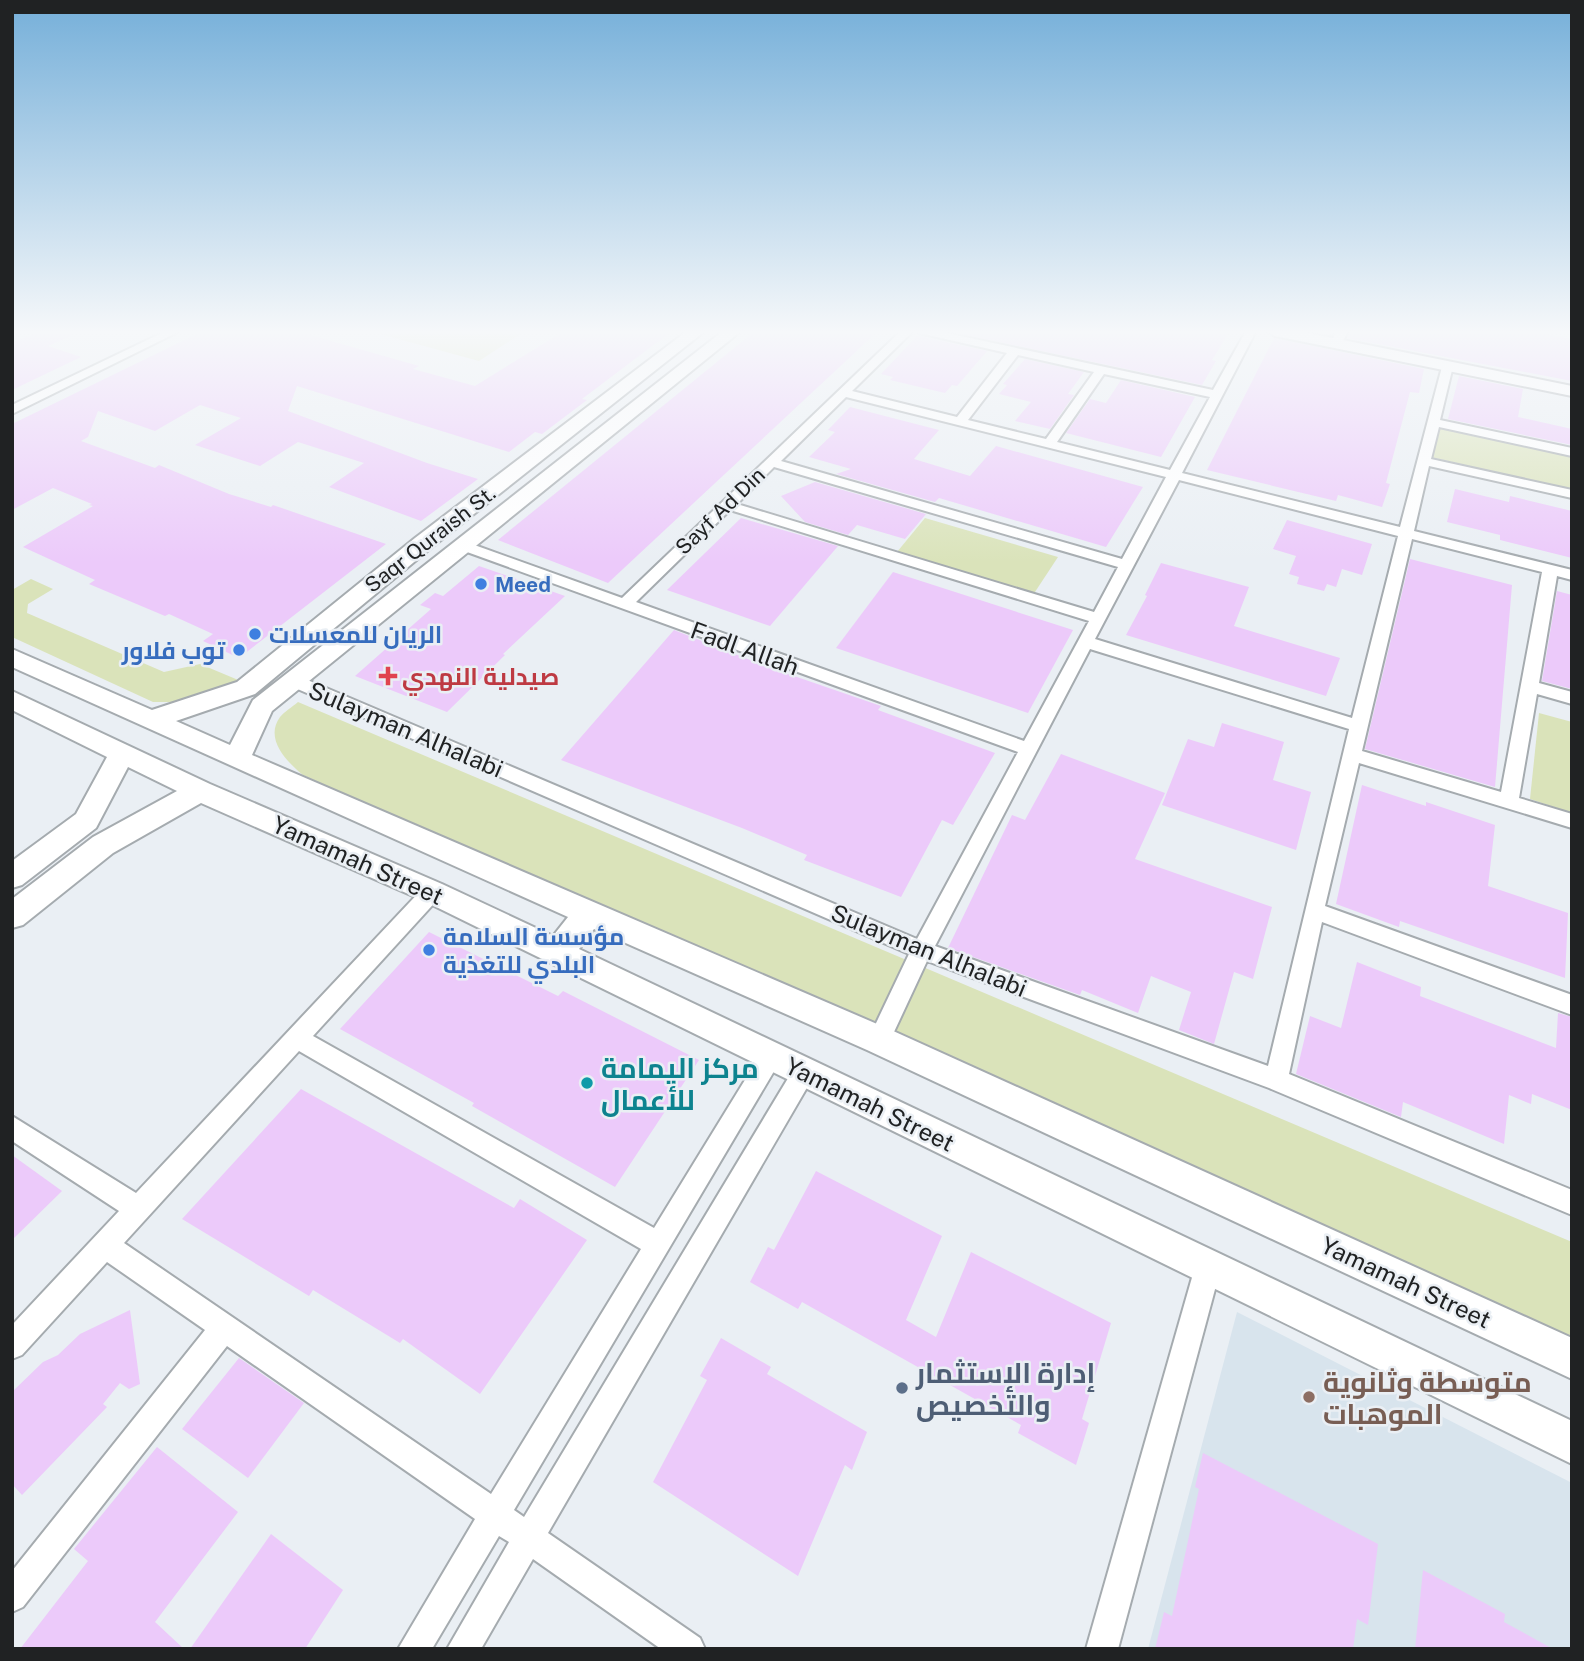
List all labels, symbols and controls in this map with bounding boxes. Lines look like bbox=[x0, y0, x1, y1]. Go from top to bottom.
street label: Sayf Ad Din bbox=[670, 462, 770, 560]
street label: Saqr Quraish St. bbox=[360, 480, 500, 598]
place label: Meed bbox=[495, 572, 551, 597]
marker: Meed bbox=[473, 576, 489, 592]
street label: Fadl Allah bbox=[687, 616, 803, 680]
place label: الريان للمعسلات bbox=[269, 620, 442, 649]
marker: الريان للمعسلات bbox=[247, 626, 263, 642]
place label: توب فلاور bbox=[121, 636, 226, 665]
marker: توب فلاور bbox=[231, 642, 247, 658]
place label: صيدلية النهدي bbox=[402, 662, 559, 696]
marker: صيدلية النهدي bbox=[380, 668, 396, 684]
street label: Sulayman Alhalabi bbox=[304, 675, 508, 783]
street label: Yamamah Street bbox=[268, 810, 448, 910]
street label: Sulayman Alhalabi bbox=[827, 898, 1031, 1002]
place label: مؤسسة السلامة البلدي للتغذية bbox=[443, 922, 624, 984]
marker: مؤسسة السلامة البلدي للتغذية bbox=[421, 942, 437, 958]
place label: مركز اليمامة للأعمال bbox=[601, 1051, 759, 1117]
street label: Yamamah Street bbox=[781, 1051, 959, 1157]
marker: مركز اليمامة للأعمال bbox=[579, 1075, 595, 1091]
street label: Yamamah Street bbox=[1317, 1230, 1495, 1334]
place label: إدارة الإستثمار والتخصيص bbox=[915, 1356, 1095, 1422]
place label: متوسطة وثانوية الموهبات bbox=[1323, 1365, 1532, 1431]
marker: إدارة الإستثمار والتخصيص bbox=[894, 1380, 910, 1396]
marker: متوسطة وثانوية الموهبات bbox=[1301, 1389, 1317, 1405]

